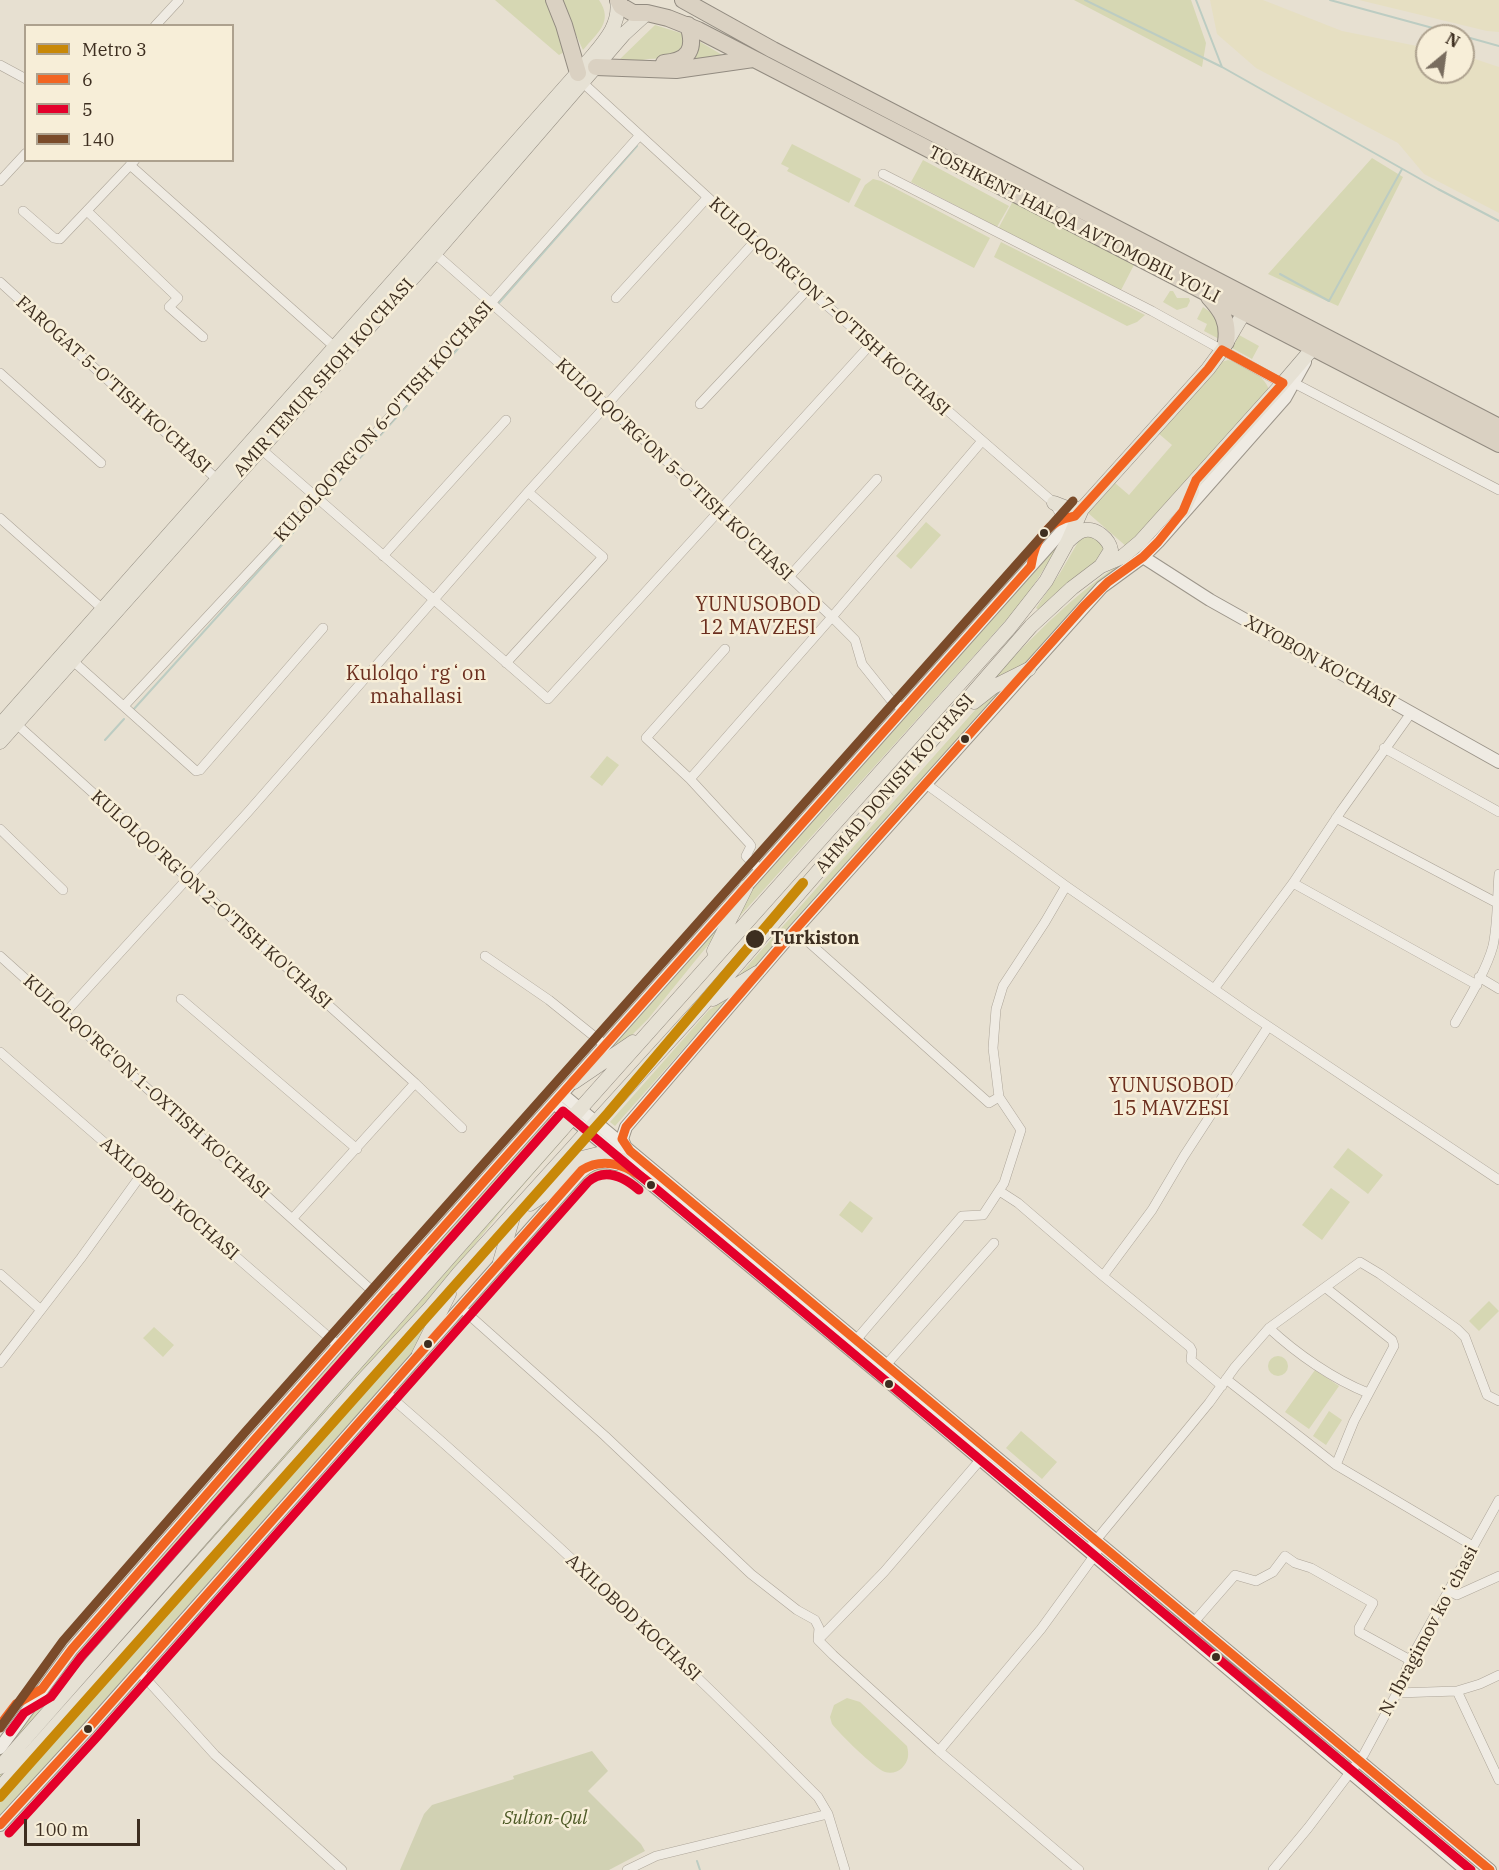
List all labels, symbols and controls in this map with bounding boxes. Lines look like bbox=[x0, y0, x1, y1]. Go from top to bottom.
legend bbox=[24, 24, 234, 162]
north arrow bbox=[1415, 24, 1475, 84]
text: N bbox=[1442, 28, 1463, 52]
text: Metro 3 bbox=[82, 38, 147, 61]
text: 6 bbox=[82, 68, 93, 91]
text: 5 bbox=[82, 98, 93, 121]
text: 140 bbox=[82, 128, 114, 151]
street label: TOSHKENT HALQA AVTOMOBIL YO'LI bbox=[925, 142, 1223, 308]
street label: KULOLQO'RG'ON 7-O'TISH KO'CHASI bbox=[704, 193, 954, 421]
street label: AMIR TEMUR SHOH KO'CHASI bbox=[229, 274, 419, 482]
street label: FAROGAT 5-O'TISH KO'CHASI bbox=[11, 292, 215, 478]
street label: KULOLQO'RG'ON 6-O'TISH KO'CHASI bbox=[270, 297, 498, 547]
street label: KULOLQO'RG'ON 5-O'TISH KO'CHASI bbox=[551, 354, 797, 586]
unlabelled marker bbox=[1038, 527, 1050, 539]
district label: YUNUSOBOD 12 MAVZESI bbox=[688, 593, 828, 640]
street label: XIYOBON KO'CHASI bbox=[1241, 612, 1399, 712]
district label: Kulolqoʻrgʻon mahallasi bbox=[346, 662, 486, 709]
street label: AHMAD DONISH KO'CHASI bbox=[811, 690, 979, 878]
unlabelled marker bbox=[959, 733, 971, 745]
street label: KULOLQO'RG'ON 2-O'TISH KO'CHASI bbox=[86, 786, 336, 1014]
marker: Turkiston bbox=[744, 928, 766, 950]
place label: Turkiston bbox=[771, 928, 859, 950]
street label: KULOLQO'RG'ON 1-OXTISH KO'CHASI bbox=[18, 971, 274, 1203]
district label: YUNUSOBOD 15 MAVZESI bbox=[1101, 1074, 1241, 1121]
street label: AXILOBOD KOCHASI bbox=[95, 1133, 243, 1265]
unlabelled marker bbox=[645, 1179, 657, 1191]
unlabelled marker bbox=[422, 1338, 434, 1350]
unlabelled marker bbox=[883, 1378, 895, 1390]
street label: N. Ibragimov koʻchasi bbox=[1375, 1542, 1483, 1720]
street label: AXILOBOD KOCHASI bbox=[561, 1550, 705, 1686]
unlabelled marker bbox=[1210, 1651, 1222, 1663]
unlabelled marker bbox=[82, 1723, 94, 1735]
scale bar bbox=[27, 1807, 142, 1845]
park label: Sulton-Qul bbox=[503, 1808, 587, 1830]
text: 100 m bbox=[35, 1818, 89, 1841]

